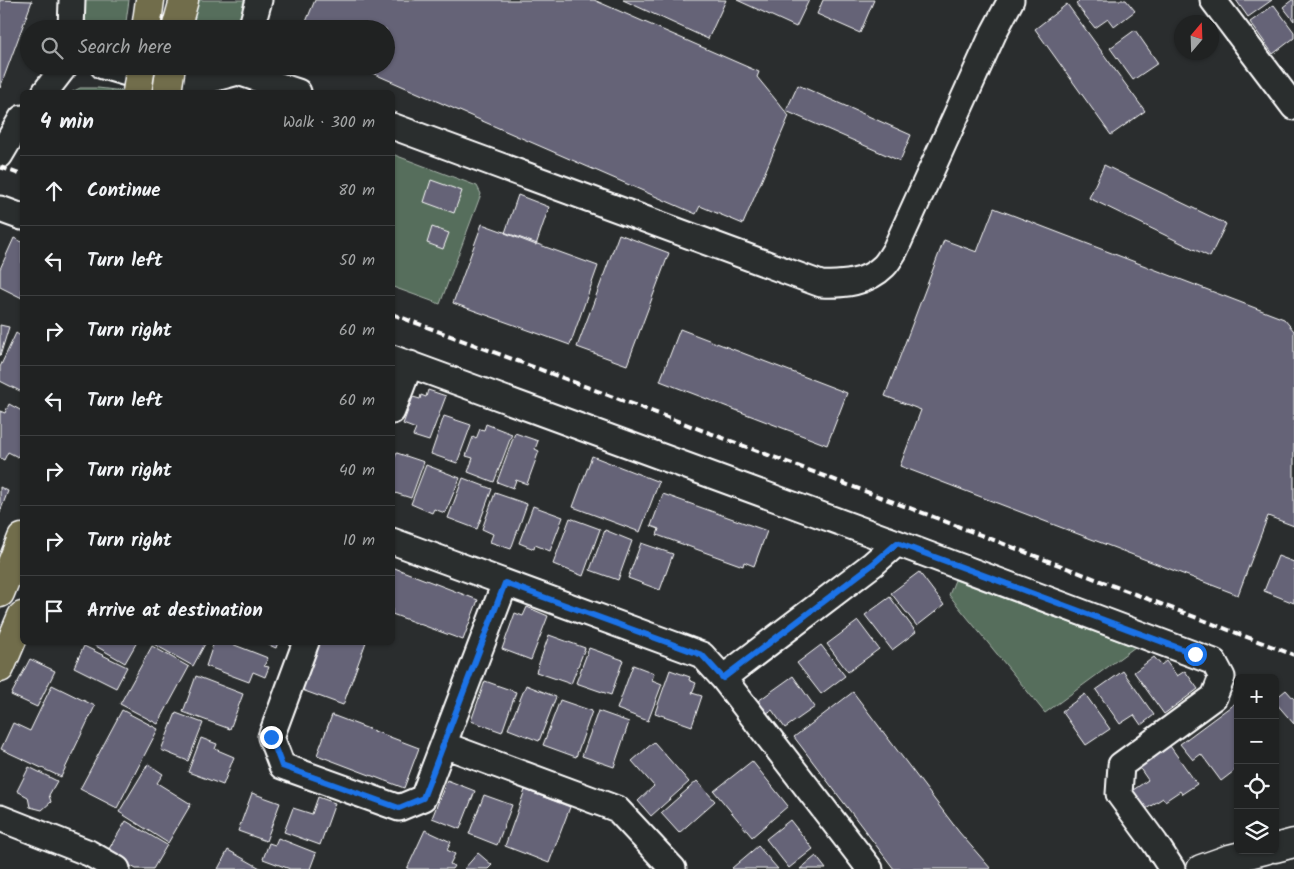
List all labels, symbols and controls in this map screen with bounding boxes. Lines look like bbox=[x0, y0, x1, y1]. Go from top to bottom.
north arrow bbox=[1174, 15, 1219, 60]
search box bbox=[20, 20, 395, 75]
text: Search here bbox=[78, 33, 172, 63]
icon: search bbox=[38, 34, 66, 62]
text: 4 min bbox=[40, 106, 94, 139]
text: Walk · 300 m bbox=[283, 110, 375, 135]
text: Continue bbox=[87, 176, 160, 206]
icon: ahead bbox=[40, 177, 68, 205]
text: 80 m bbox=[338, 178, 375, 203]
text: Turn left bbox=[87, 246, 162, 276]
icon: left bbox=[40, 247, 68, 275]
text: 50 m bbox=[339, 248, 375, 273]
text: Turn right bbox=[87, 316, 172, 346]
icon: right bbox=[40, 317, 68, 345]
text: 60 m bbox=[339, 318, 375, 343]
text: Turn left bbox=[87, 386, 162, 416]
icon: left bbox=[40, 387, 68, 415]
text: 60 m bbox=[339, 388, 375, 413]
text: Turn right bbox=[87, 456, 172, 486]
icon: right bbox=[40, 457, 68, 485]
text: 40 m bbox=[339, 458, 375, 483]
text: Turn right bbox=[87, 526, 172, 556]
icon: right bbox=[40, 527, 68, 555]
text: 10 m bbox=[343, 528, 375, 553]
text: Arrive at destination bbox=[87, 596, 263, 626]
icon: arrive bbox=[40, 597, 68, 625]
route start bbox=[1184, 643, 1207, 666]
map controls bbox=[1234, 674, 1279, 854]
button: + bbox=[1234, 674, 1279, 719]
button: − bbox=[1234, 719, 1279, 764]
route end bbox=[260, 726, 283, 749]
button: locate bbox=[1234, 764, 1279, 809]
button: layers bbox=[1234, 809, 1279, 854]

